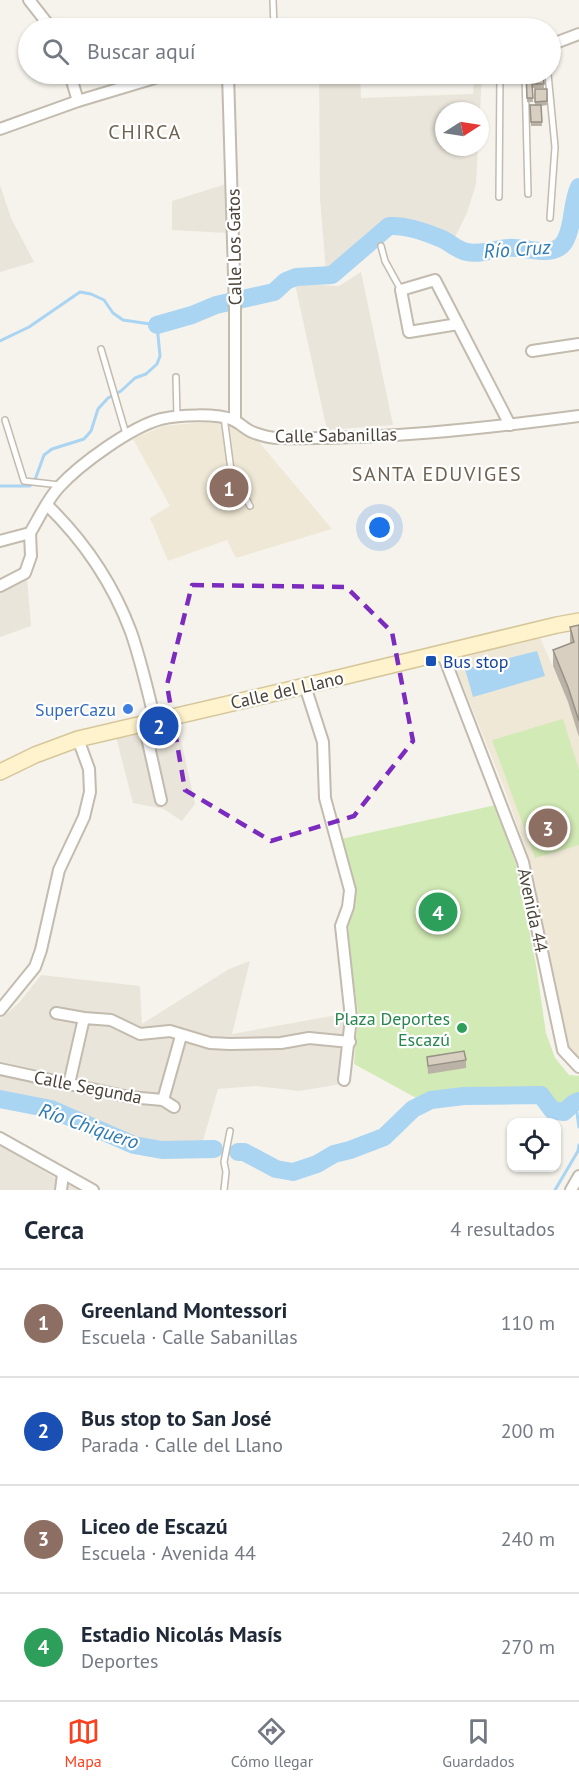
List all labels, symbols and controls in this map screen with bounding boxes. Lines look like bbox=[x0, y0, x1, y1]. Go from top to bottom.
search box bbox=[18, 18, 561, 84]
icon: search bbox=[39, 35, 72, 68]
text: Buscar aquí bbox=[87, 37, 196, 65]
north arrow bbox=[435, 102, 489, 156]
district label: CHIRCA bbox=[108, 119, 182, 145]
street label: Calle Los Gatos bbox=[221, 188, 247, 306]
water label: Río Cruz bbox=[483, 234, 552, 264]
street label: Calle Sabanillas bbox=[275, 422, 397, 448]
district label: SANTA EDUVIGES bbox=[352, 461, 522, 487]
pin: 1 bbox=[210, 466, 248, 510]
your location bbox=[365, 513, 394, 542]
place label: Bus stop bbox=[443, 650, 508, 673]
marker: Bus stop bbox=[424, 654, 438, 668]
street label: Calle del Llano bbox=[228, 666, 346, 714]
place label: SuperCazu bbox=[35, 698, 116, 721]
marker: SuperCazu bbox=[121, 702, 135, 716]
pin: 2 bbox=[140, 704, 178, 748]
pin: 3 bbox=[528, 806, 568, 850]
street label: Avenida 44 bbox=[513, 866, 553, 954]
pin: 4 bbox=[418, 890, 458, 934]
place label: Plaza Deportes Escazú bbox=[334, 1007, 450, 1051]
marker: Plaza Deportes Escazú bbox=[455, 1021, 469, 1035]
street label: Calle Segunda bbox=[32, 1065, 144, 1109]
water label: Río Chiquero bbox=[36, 1097, 143, 1155]
map controls bbox=[507, 1118, 561, 1172]
button: locate bbox=[507, 1118, 561, 1172]
text: Cerca bbox=[24, 1213, 84, 1246]
text: 4 resultados bbox=[450, 1216, 555, 1242]
text: Greenland Montessori bbox=[81, 1296, 287, 1324]
text: 1 bbox=[38, 1310, 49, 1336]
text: 110 m bbox=[501, 1310, 555, 1336]
text: Escuela · Calle Sabanillas bbox=[81, 1324, 298, 1350]
text: Bus stop to San José bbox=[81, 1404, 272, 1432]
text: 2 bbox=[38, 1418, 49, 1444]
text: 200 m bbox=[501, 1418, 555, 1444]
text: Parada · Calle del Llano bbox=[81, 1432, 283, 1458]
text: Liceo de Escazú bbox=[81, 1512, 228, 1540]
text: 3 bbox=[38, 1526, 49, 1552]
text: 240 m bbox=[501, 1526, 555, 1552]
text: Escuela · Avenida 44 bbox=[81, 1540, 256, 1566]
text: Estadio Nicolás Masís bbox=[81, 1620, 282, 1648]
text: 4 bbox=[38, 1634, 49, 1660]
text: 270 m bbox=[501, 1634, 555, 1660]
text: Deportes bbox=[81, 1648, 158, 1674]
tab: Mapa bbox=[65, 1715, 102, 1771]
tab: Cómo llegar bbox=[231, 1715, 313, 1771]
tab: Guardados bbox=[442, 1715, 514, 1771]

